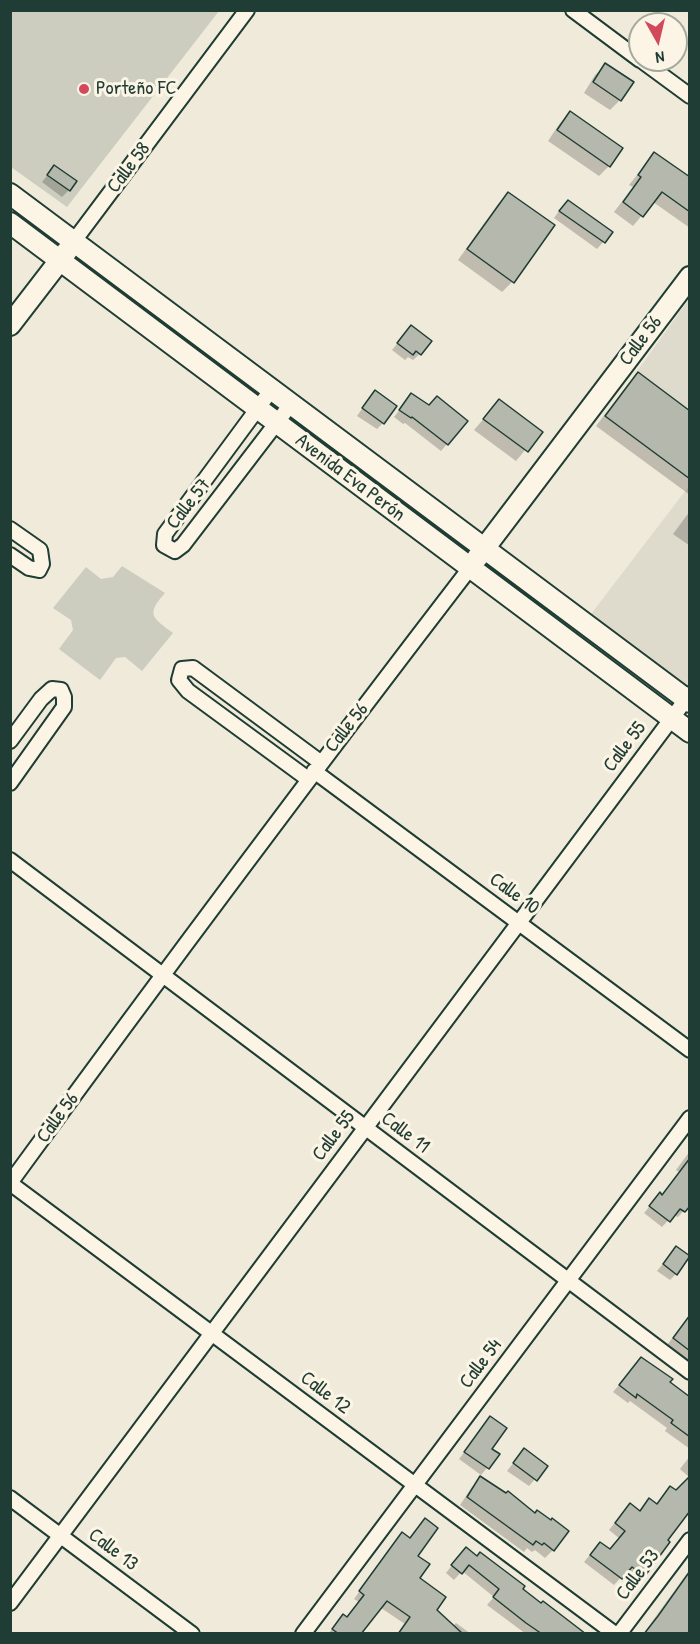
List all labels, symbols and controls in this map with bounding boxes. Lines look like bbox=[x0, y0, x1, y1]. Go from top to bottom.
north arrow bbox=[628, 12, 688, 72]
text: N bbox=[654, 46, 666, 69]
place label: Porteño FC bbox=[96, 77, 176, 101]
marker: Porteño FC bbox=[77, 82, 91, 96]
street label: Calle 58 bbox=[102, 138, 156, 198]
street label: Calle 56 bbox=[614, 311, 668, 371]
street label: Avenida Eva Perón bbox=[290, 429, 410, 527]
street label: Calle 57 bbox=[162, 474, 216, 534]
street label: Calle 56 bbox=[320, 698, 374, 758]
street label: Calle 55 bbox=[598, 717, 652, 777]
street label: Calle 10 bbox=[484, 868, 544, 920]
street label: Calle 56 bbox=[32, 1088, 84, 1148]
street label: Calle 55 bbox=[307, 1106, 361, 1166]
street label: Calle 11 bbox=[376, 1107, 434, 1159]
street label: Calle 54 bbox=[455, 1334, 507, 1394]
street label: Calle 12 bbox=[295, 1366, 355, 1420]
street label: Calle 13 bbox=[83, 1524, 143, 1576]
street label: Calle 53 bbox=[611, 1545, 665, 1605]

